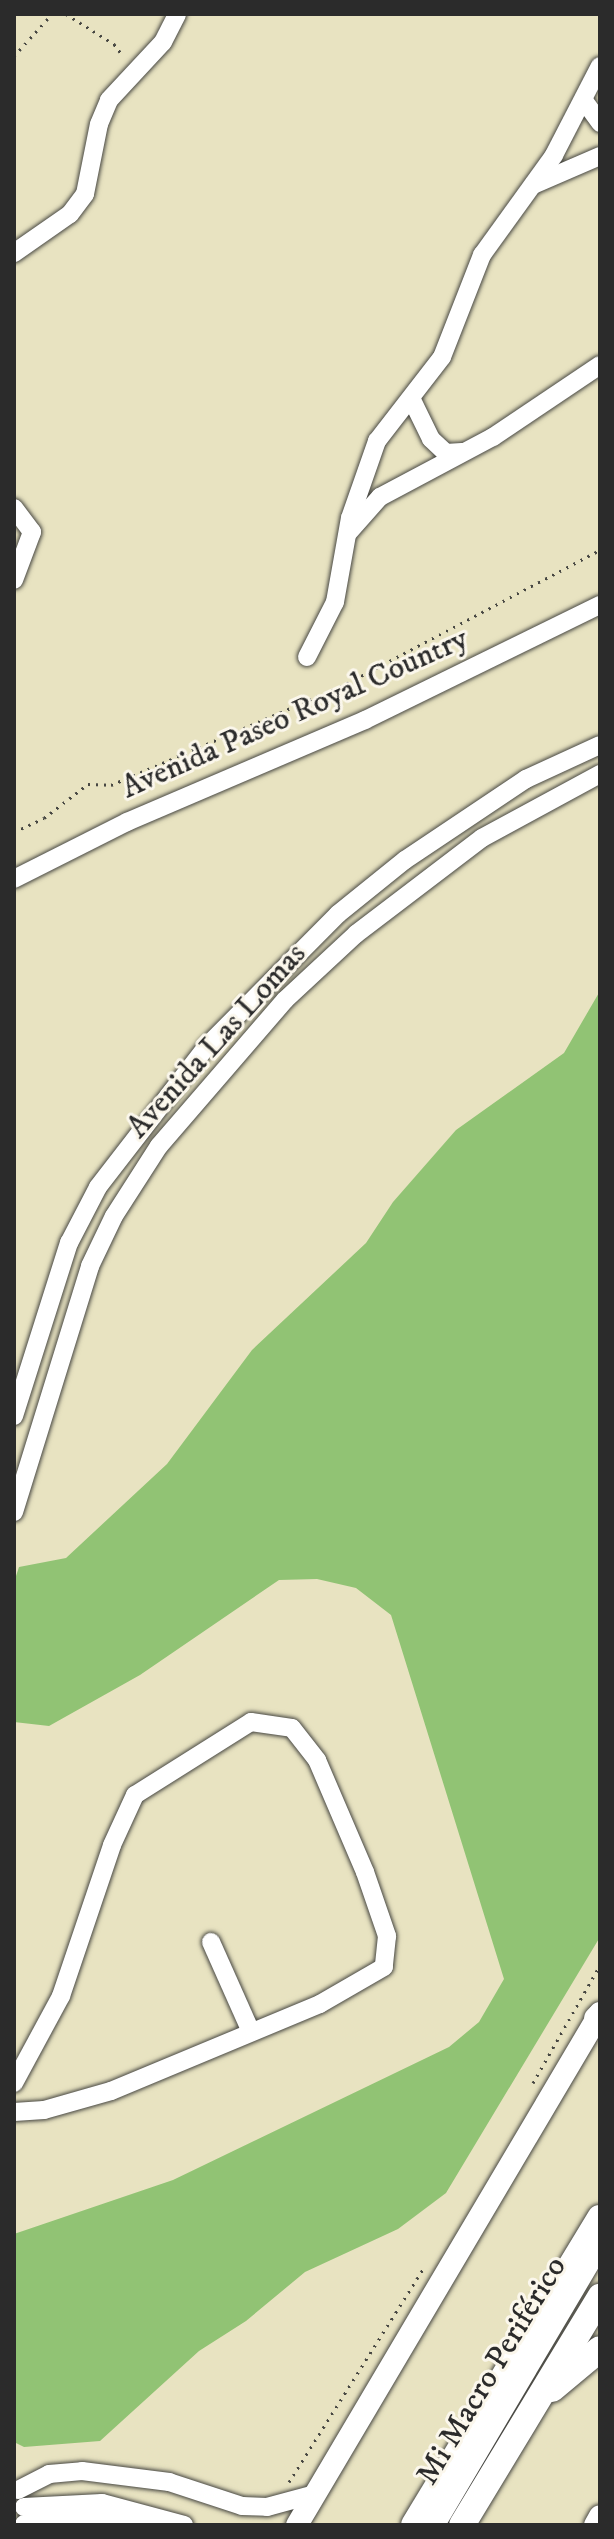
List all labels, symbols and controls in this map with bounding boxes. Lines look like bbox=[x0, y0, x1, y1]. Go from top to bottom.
street label: Avenida Paseo Royal Country bbox=[116, 620, 474, 808]
street label: Avenida Las Lomas bbox=[119, 935, 315, 1147]
street label: Mi Macro Periférico bbox=[409, 2250, 575, 2492]

